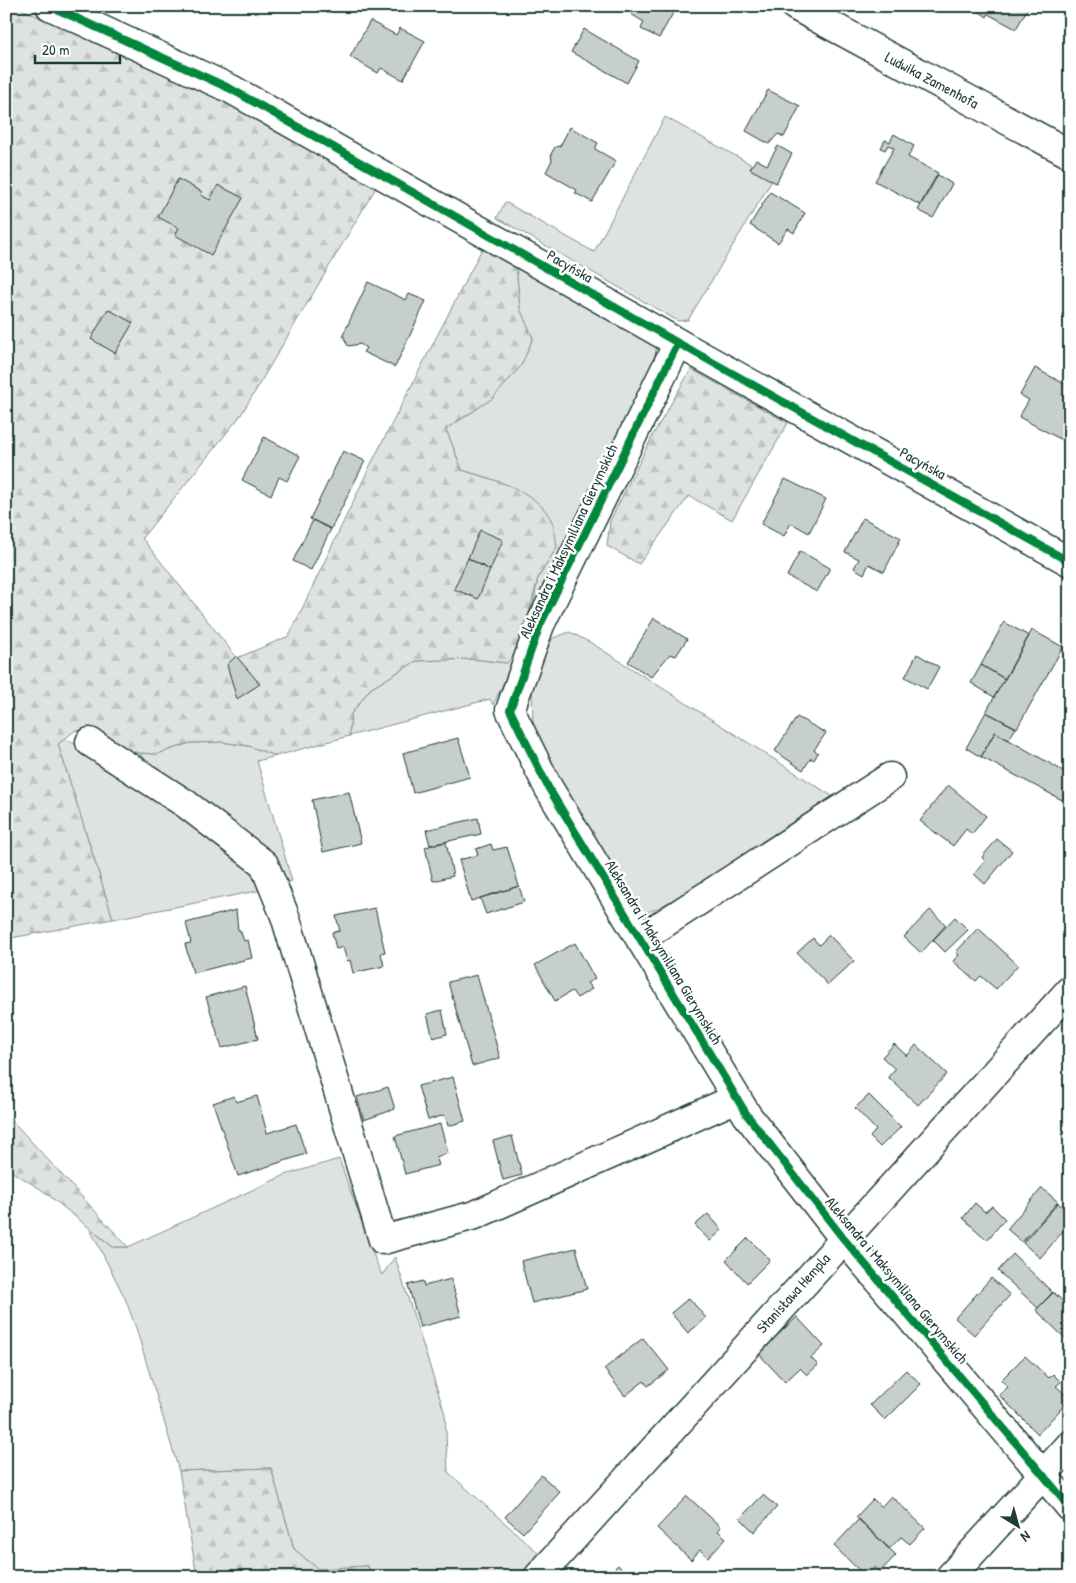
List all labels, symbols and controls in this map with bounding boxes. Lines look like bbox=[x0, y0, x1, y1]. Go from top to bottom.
scale bar bbox=[35, 32, 120, 64]
text: 20 m bbox=[42, 39, 69, 60]
street label: Ludwika Zamenhofa bbox=[881, 46, 983, 114]
street label: Pacyńska bbox=[543, 244, 597, 288]
street label: Aleksandra i Maksymiliana Gierymskich bbox=[514, 440, 622, 642]
street label: Pacyńska bbox=[896, 442, 950, 484]
street label: Aleksandra i Maksymiliana Gierymskich bbox=[600, 856, 728, 1048]
street label: Aleksandra i Maksymiliana Gierymskich bbox=[821, 1192, 973, 1368]
street label: Stanisława Hempla bbox=[751, 1248, 835, 1338]
north arrow bbox=[994, 1500, 1044, 1550]
text: N bbox=[1017, 1527, 1035, 1547]

